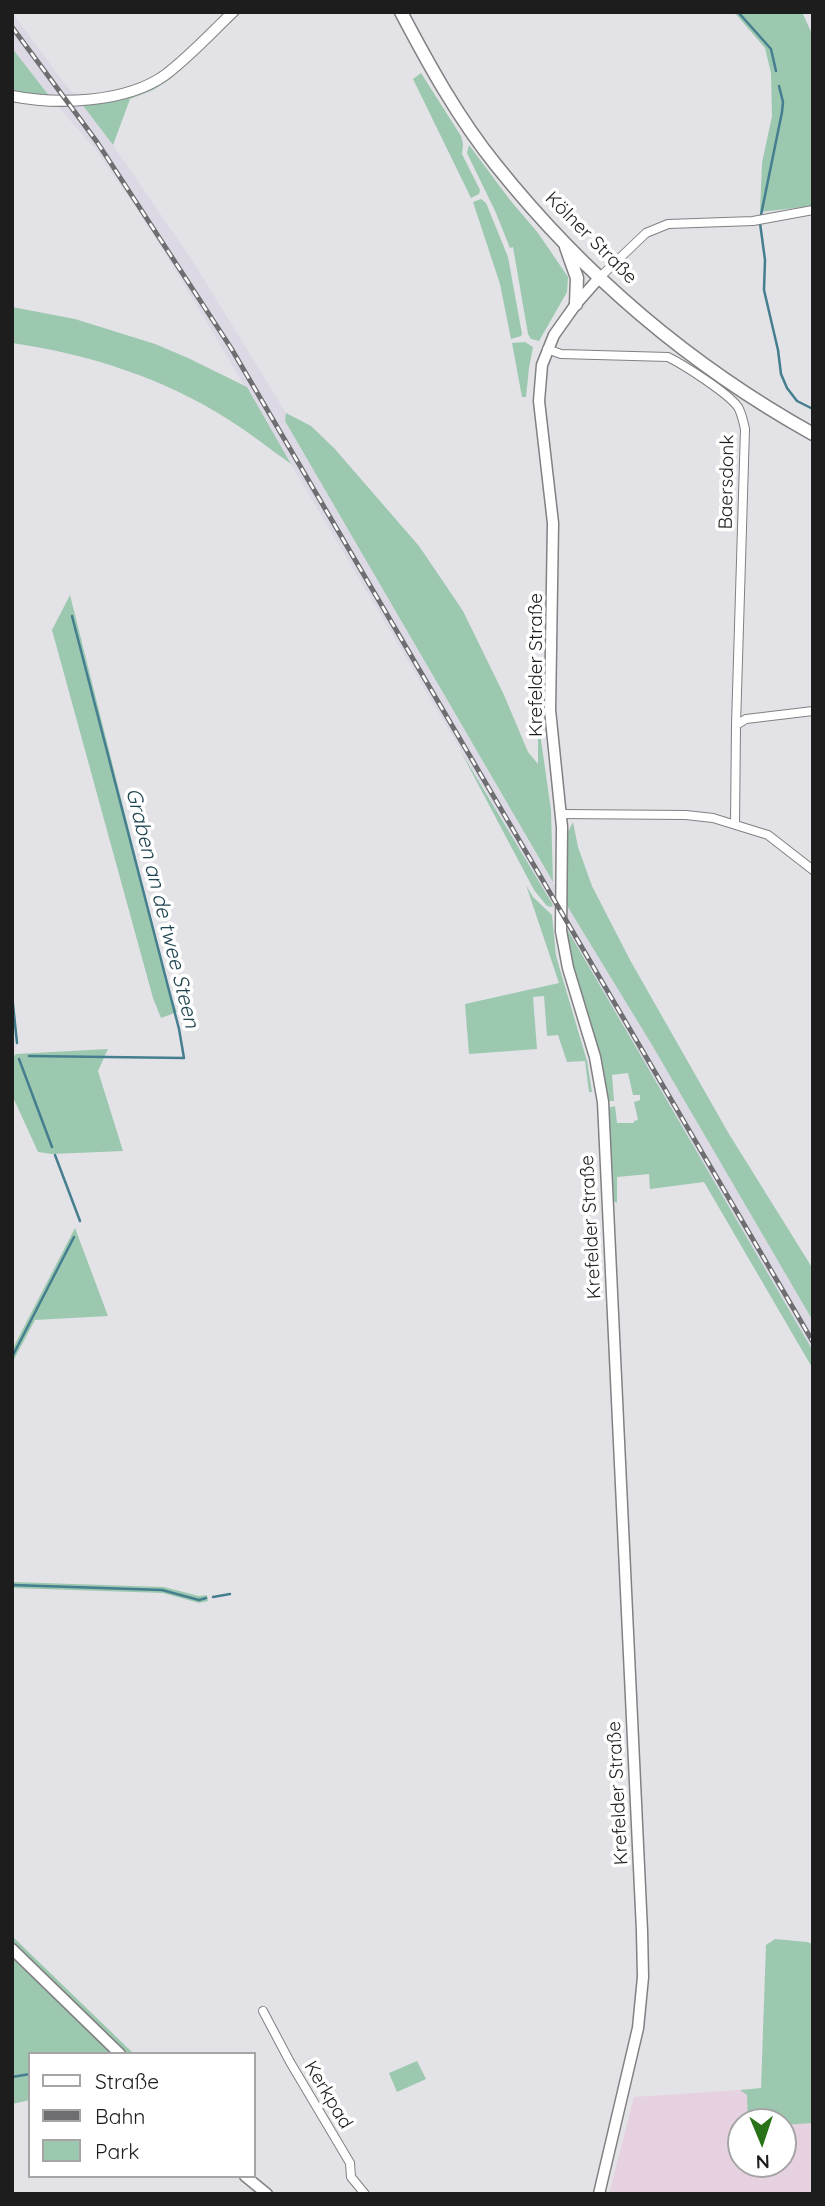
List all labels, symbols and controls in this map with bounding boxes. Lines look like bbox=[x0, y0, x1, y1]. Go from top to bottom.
street label: Kölner Straße bbox=[540, 187, 642, 289]
street label: Baersdonk bbox=[715, 434, 739, 530]
street label: Krefelder Straße bbox=[525, 593, 547, 737]
water label: Graben an de twee Steen bbox=[120, 785, 204, 1031]
street label: Krefelder Straße bbox=[576, 1154, 606, 1300]
street label: Krefelder Straße bbox=[603, 1720, 633, 1866]
legend bbox=[28, 2052, 256, 2178]
street label: Kerkpad bbox=[299, 2057, 357, 2133]
text: Straße bbox=[95, 2068, 159, 2094]
text: Bahn bbox=[95, 2103, 145, 2129]
north arrow bbox=[727, 2108, 797, 2178]
text: Park bbox=[95, 2138, 139, 2164]
text: N bbox=[755, 2150, 770, 2174]

